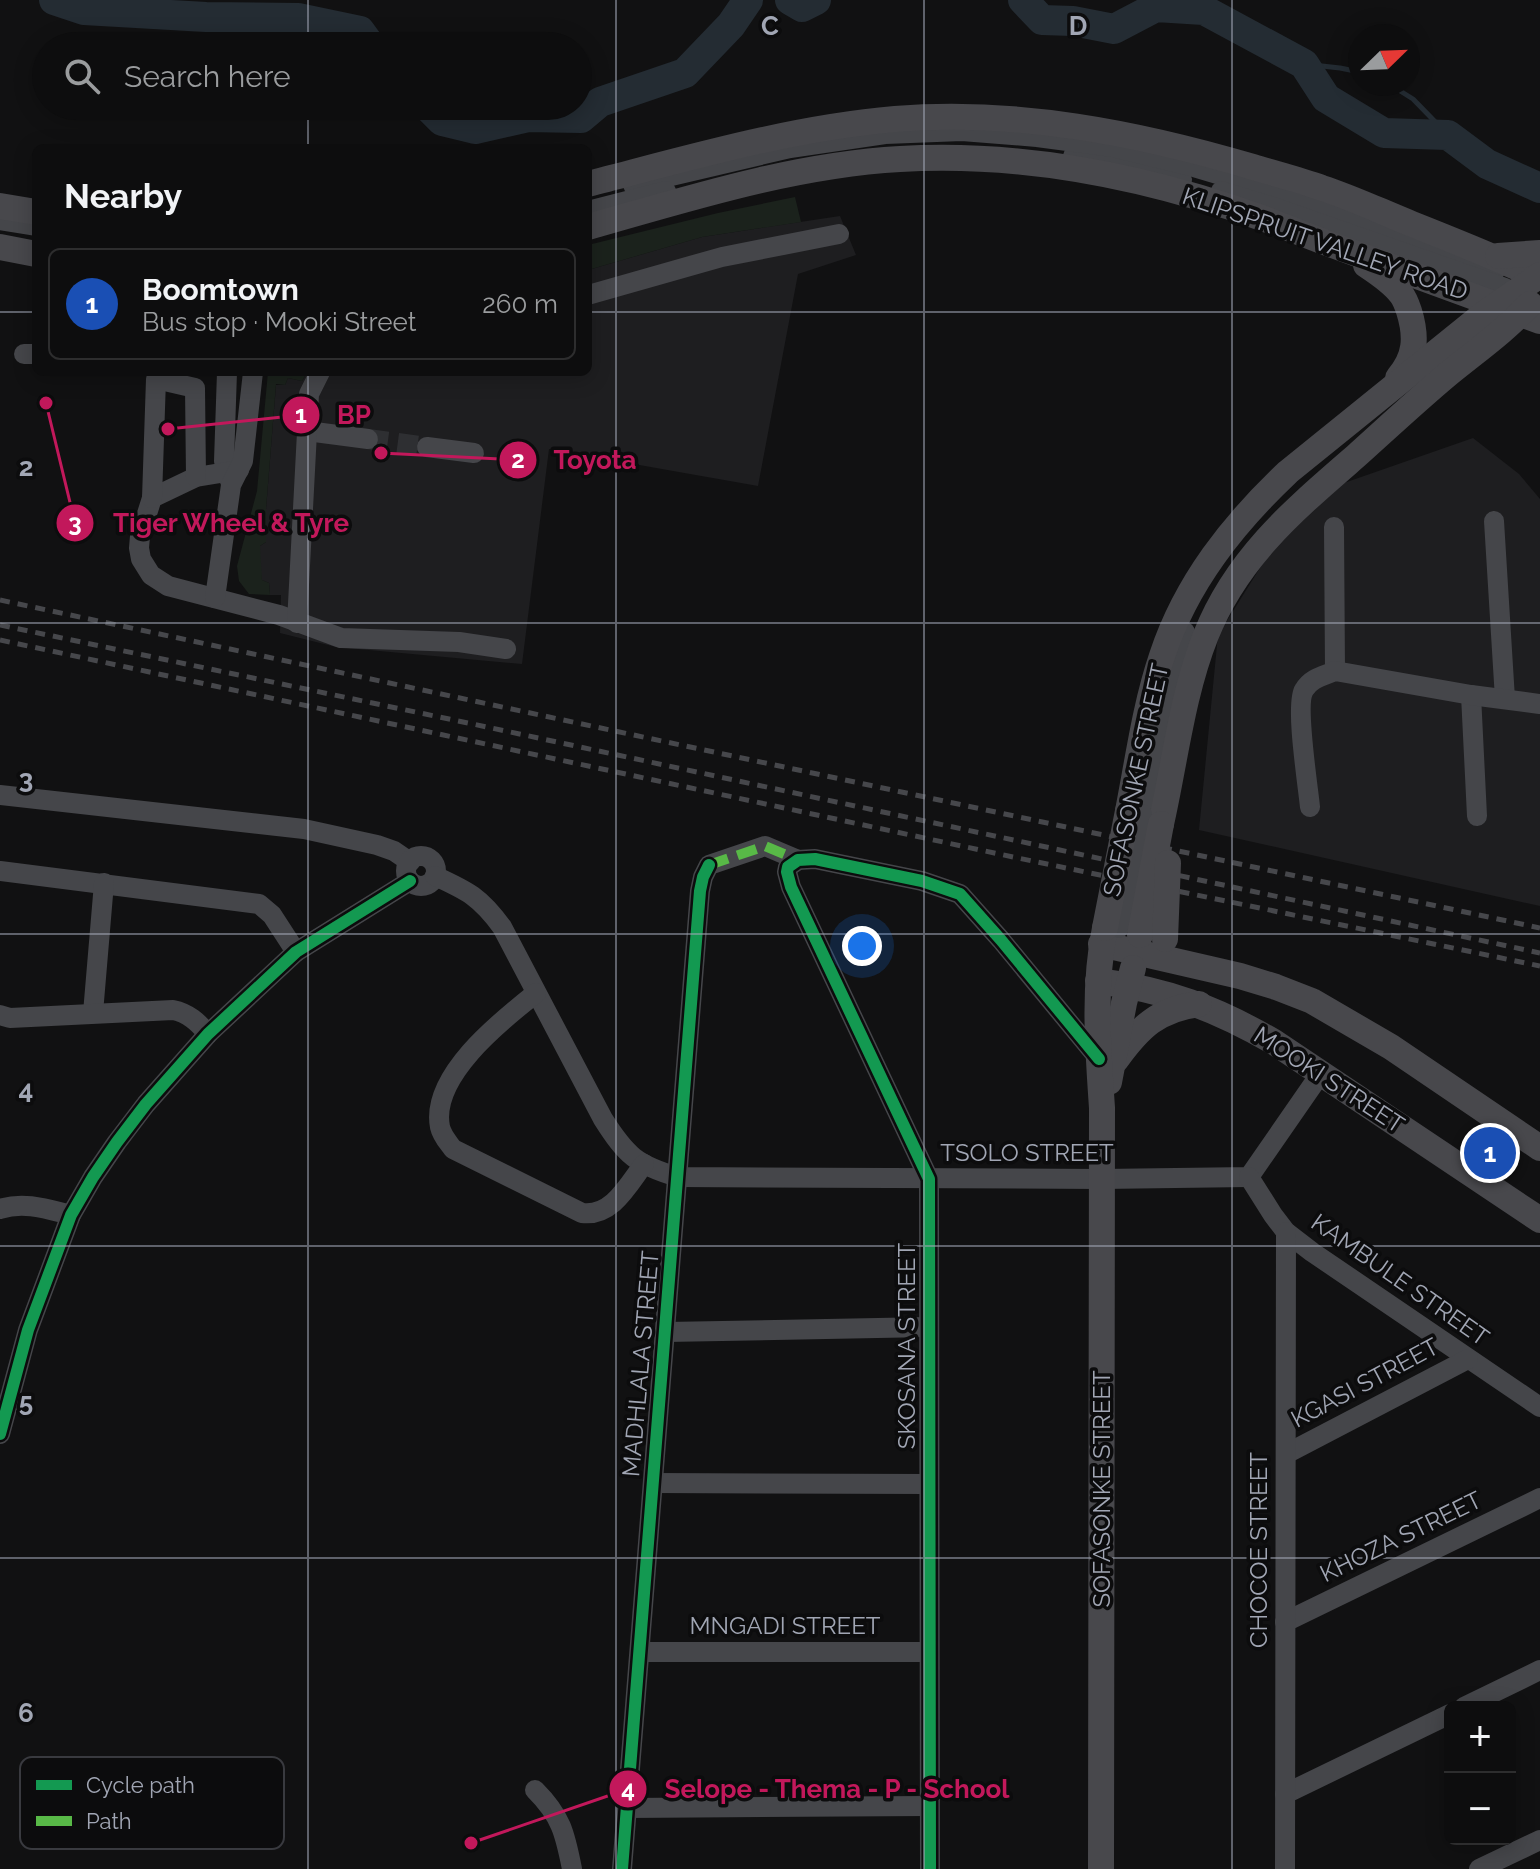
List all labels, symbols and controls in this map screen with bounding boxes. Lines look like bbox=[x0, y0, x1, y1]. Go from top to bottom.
text: C bbox=[761, 11, 779, 41]
text: D bbox=[1069, 11, 1087, 41]
north arrow bbox=[1348, 24, 1420, 96]
search box bbox=[32, 32, 592, 120]
icon: search bbox=[60, 54, 104, 98]
text: Search here bbox=[124, 59, 291, 94]
text: Nearby bbox=[64, 176, 182, 216]
street label: KLIPSPRUIT VALLEY ROAD bbox=[1179, 181, 1472, 306]
text: Boomtown bbox=[142, 272, 299, 307]
text: 1 bbox=[86, 289, 98, 319]
text: 260 m bbox=[482, 289, 558, 319]
text: Bus stop · Mooki Street bbox=[142, 307, 416, 337]
callout: BP bbox=[281, 390, 387, 440]
text: 1 bbox=[295, 400, 307, 429]
text: BP bbox=[337, 400, 371, 430]
callout: Toyota bbox=[498, 435, 653, 485]
text: 2 bbox=[511, 445, 525, 474]
text: Toyota bbox=[553, 445, 637, 475]
text: 2 bbox=[19, 452, 33, 482]
callout: Tiger Wheel & Tyre bbox=[55, 498, 366, 548]
text: 3 bbox=[68, 508, 82, 537]
text: Tiger Wheel & Tyre bbox=[113, 508, 349, 538]
street label: SOFASONKE STREET bbox=[1097, 661, 1174, 899]
text: 3 bbox=[19, 764, 33, 794]
your location bbox=[842, 926, 882, 966]
street label: MOOKI STREET bbox=[1249, 1020, 1410, 1139]
text: 4 bbox=[19, 1075, 33, 1105]
pin: 1 bbox=[1464, 1123, 1516, 1183]
street label: TSOLO STREET bbox=[940, 1138, 1114, 1167]
street label: KAMBULE STREET bbox=[1306, 1207, 1495, 1352]
street label: SKOSANA STREET bbox=[892, 1242, 921, 1449]
street label: MADHLALA STREET bbox=[616, 1249, 665, 1478]
street label: KGASI STREET bbox=[1286, 1331, 1444, 1434]
street label: SOFASONKE STREET bbox=[1087, 1370, 1116, 1608]
text: 5 bbox=[19, 1387, 33, 1417]
street label: CHOCOE STREET bbox=[1244, 1452, 1273, 1648]
street label: KHOZA STREET bbox=[1315, 1485, 1487, 1588]
street label: MNGADI STREET bbox=[690, 1611, 881, 1640]
text: 6 bbox=[18, 1698, 34, 1728]
map controls bbox=[1444, 1701, 1516, 1845]
button: + bbox=[1444, 1701, 1516, 1773]
legend bbox=[20, 1757, 284, 1849]
callout: Selope - Thema - P - School bbox=[608, 1764, 1026, 1814]
text: Cycle path bbox=[86, 1772, 195, 1798]
button: − bbox=[1444, 1773, 1516, 1845]
text: Selope - Thema - P - School bbox=[665, 1774, 1010, 1804]
text: 4 bbox=[621, 1775, 635, 1804]
text: Path bbox=[86, 1808, 132, 1834]

